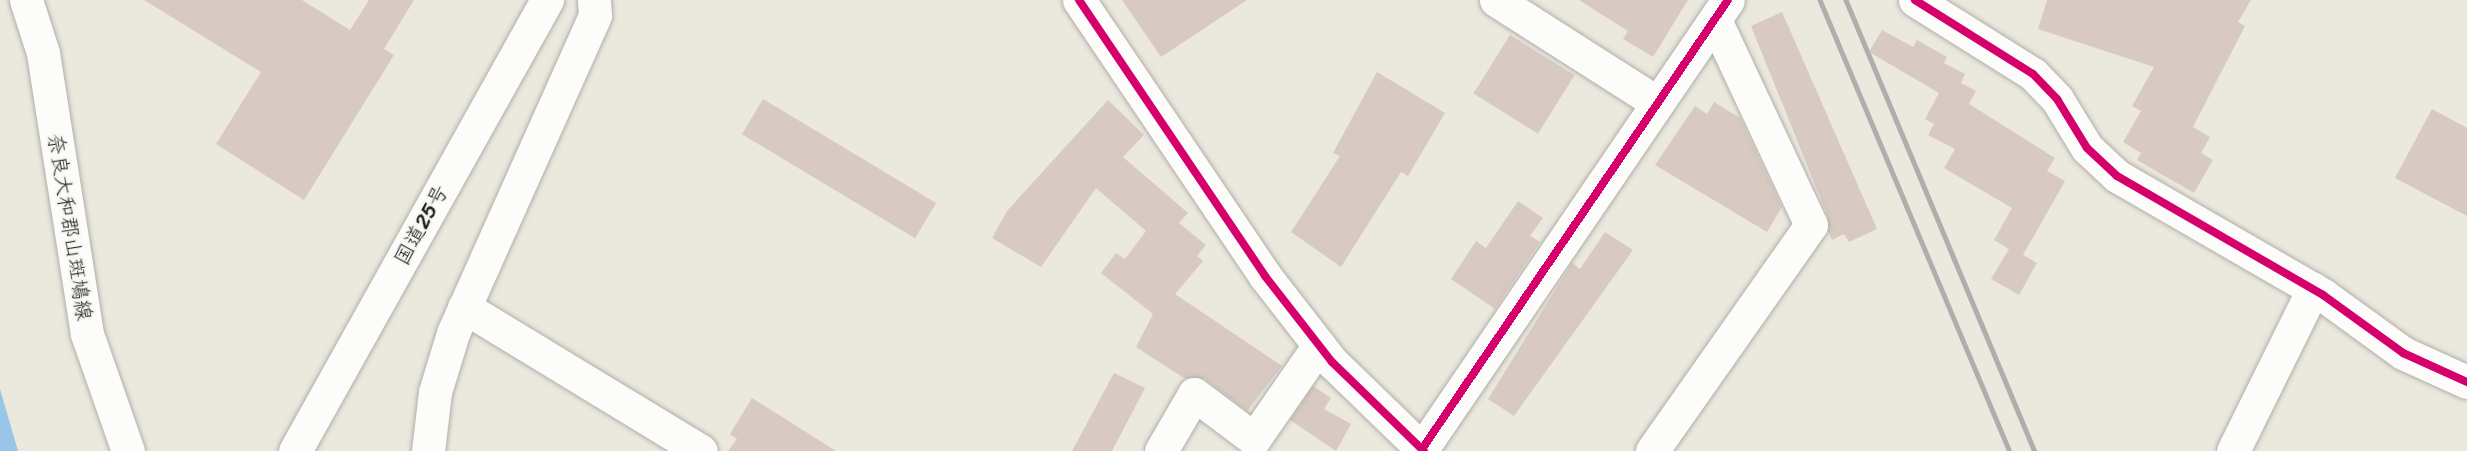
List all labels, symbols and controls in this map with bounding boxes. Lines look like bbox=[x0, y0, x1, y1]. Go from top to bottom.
street label: 奈良大和郡山斑鳩線 bbox=[43, 132, 97, 322]
street label: 国道25号 bbox=[389, 180, 453, 270]

